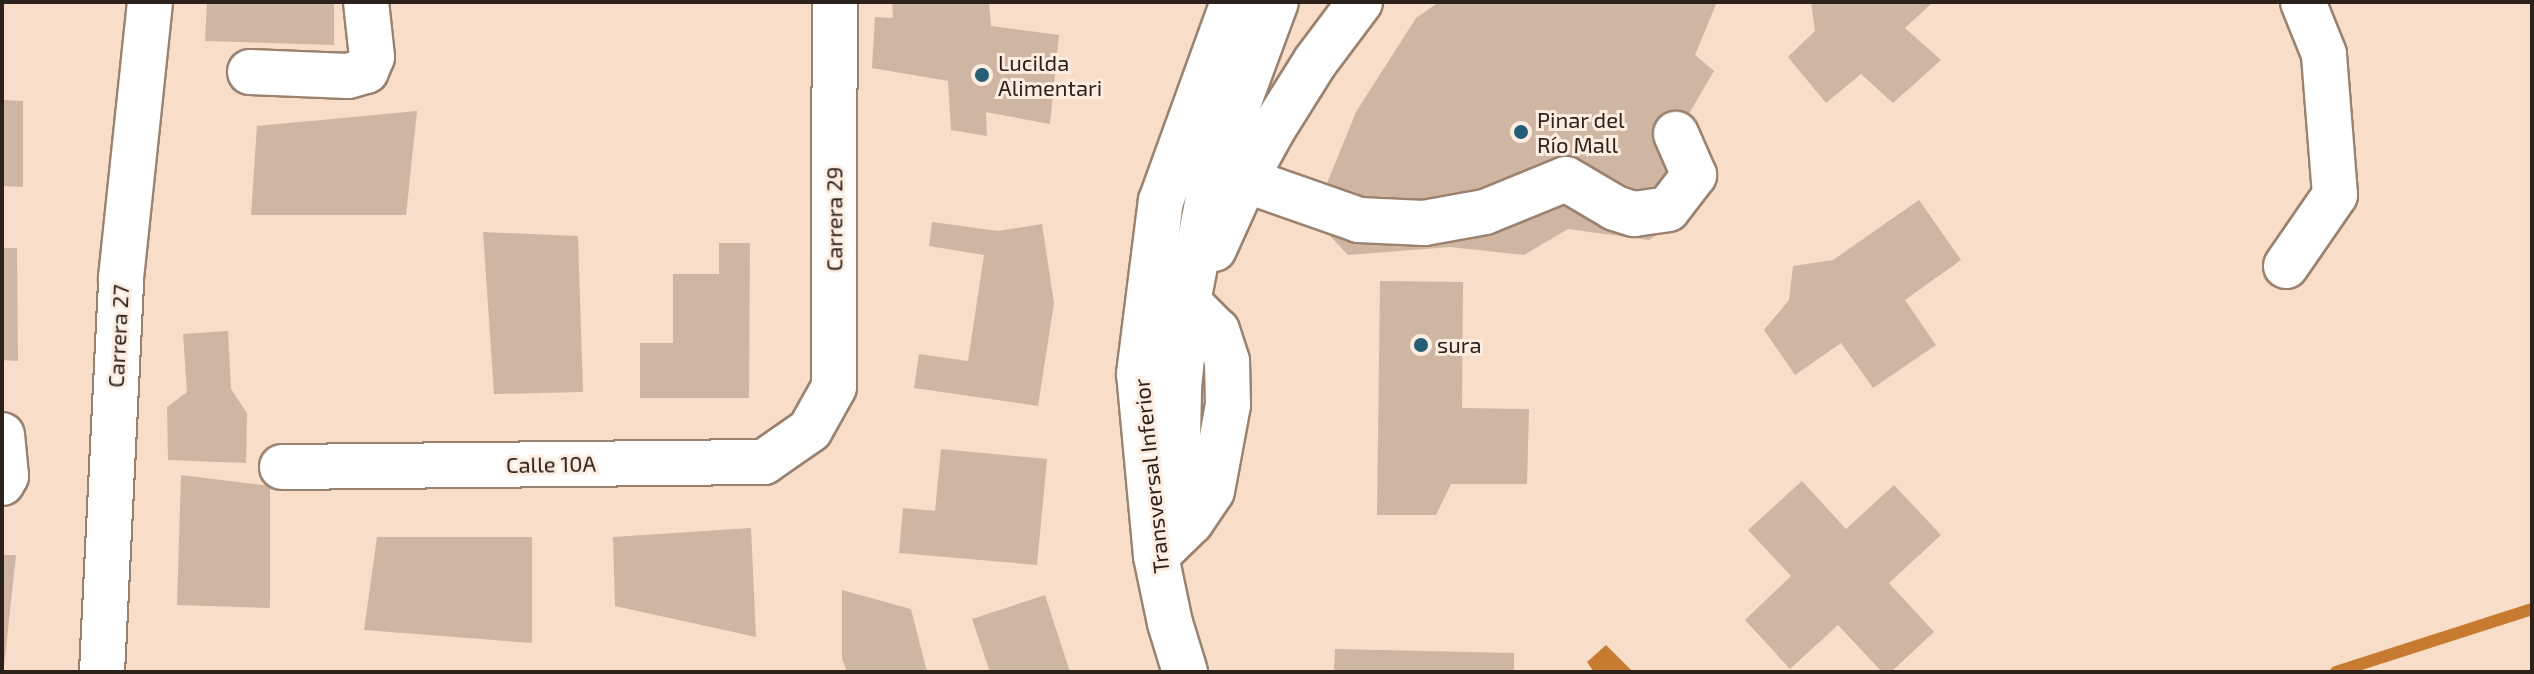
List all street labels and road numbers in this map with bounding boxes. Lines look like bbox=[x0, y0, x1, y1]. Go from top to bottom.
street label: Carrera 29 bbox=[821, 167, 847, 271]
street label: Carrera 27 bbox=[102, 284, 134, 388]
street label: Transversal Inferior bbox=[1128, 377, 1174, 575]
street label: Calle 10A bbox=[506, 450, 596, 478]

